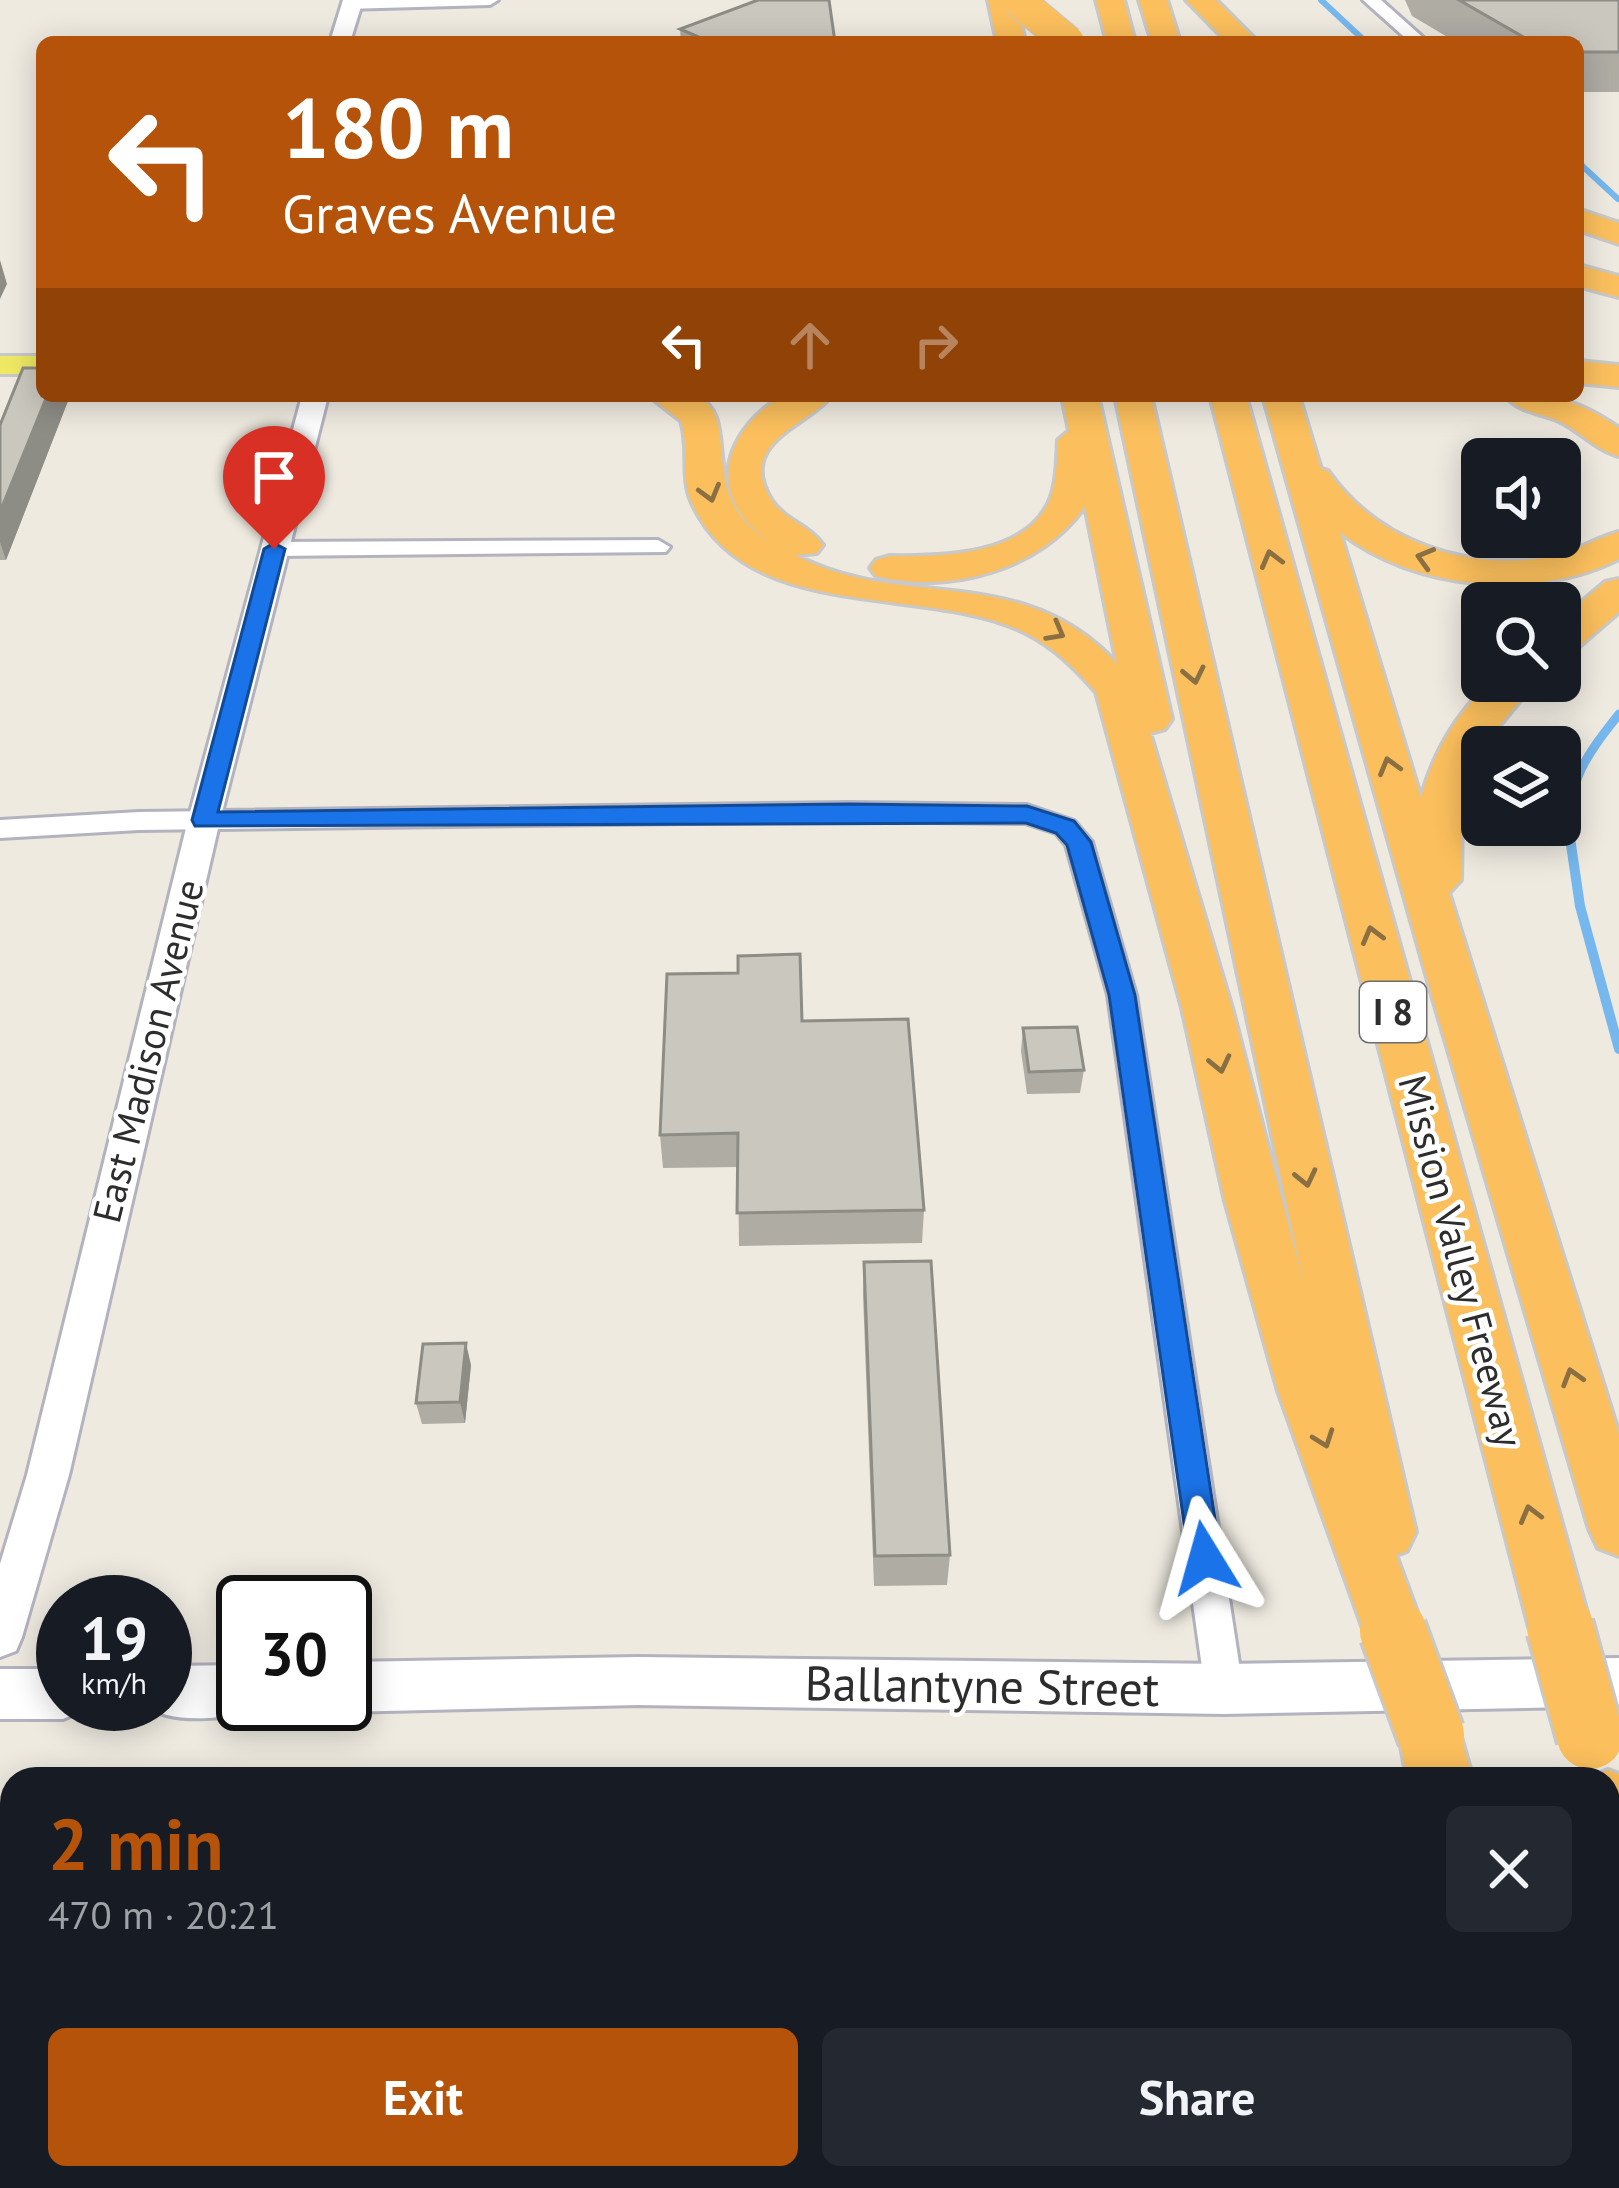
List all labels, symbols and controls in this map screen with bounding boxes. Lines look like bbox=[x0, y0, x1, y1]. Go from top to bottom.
text: 180 m bbox=[282, 72, 514, 181]
icon: left bbox=[84, 84, 240, 240]
text: Graves Avenue bbox=[282, 178, 617, 248]
icon: left bbox=[651, 312, 717, 378]
icon: ahead bbox=[777, 312, 843, 378]
icon: right bbox=[903, 312, 969, 378]
pin bbox=[223, 426, 325, 549]
map controls bbox=[1461, 438, 1581, 846]
button: sound bbox=[1461, 438, 1581, 558]
icon: arrive bbox=[241, 444, 307, 510]
one-way arrow bbox=[696, 482, 721, 503]
one-way arrow bbox=[1415, 547, 1436, 572]
one-way arrow bbox=[1260, 549, 1285, 569]
button: search bbox=[1461, 582, 1581, 702]
one-way arrow bbox=[1043, 618, 1064, 641]
one-way arrow bbox=[1180, 664, 1205, 684]
button: layers bbox=[1461, 726, 1581, 846]
one-way arrow bbox=[1379, 756, 1404, 777]
street label: East Madison Avenue bbox=[80, 874, 215, 1228]
one-way arrow bbox=[1361, 925, 1386, 946]
road number: I 8 bbox=[1360, 982, 1426, 1042]
one-way arrow bbox=[1206, 1053, 1231, 1074]
street label: Mission Valley Freeway bbox=[1387, 1069, 1536, 1452]
one-way arrow bbox=[1293, 1168, 1318, 1188]
one-way arrow bbox=[1562, 1367, 1587, 1388]
one-way arrow bbox=[1310, 1428, 1334, 1449]
position arrow bbox=[1142, 1495, 1268, 1621]
one-way arrow bbox=[1519, 1504, 1544, 1525]
speed limit sign: 30 bbox=[216, 1575, 372, 1731]
text: 19 bbox=[80, 1599, 148, 1677]
street label: Ballantyne Street bbox=[804, 1651, 1160, 1719]
text: km/h bbox=[81, 1663, 147, 1702]
text: 2 min bbox=[48, 1797, 224, 1890]
button: close bbox=[1446, 1806, 1572, 1932]
text: 470 m · 20:21 bbox=[48, 1889, 279, 1940]
button: Exit bbox=[48, 2028, 798, 2166]
button: Share bbox=[822, 2028, 1572, 2166]

